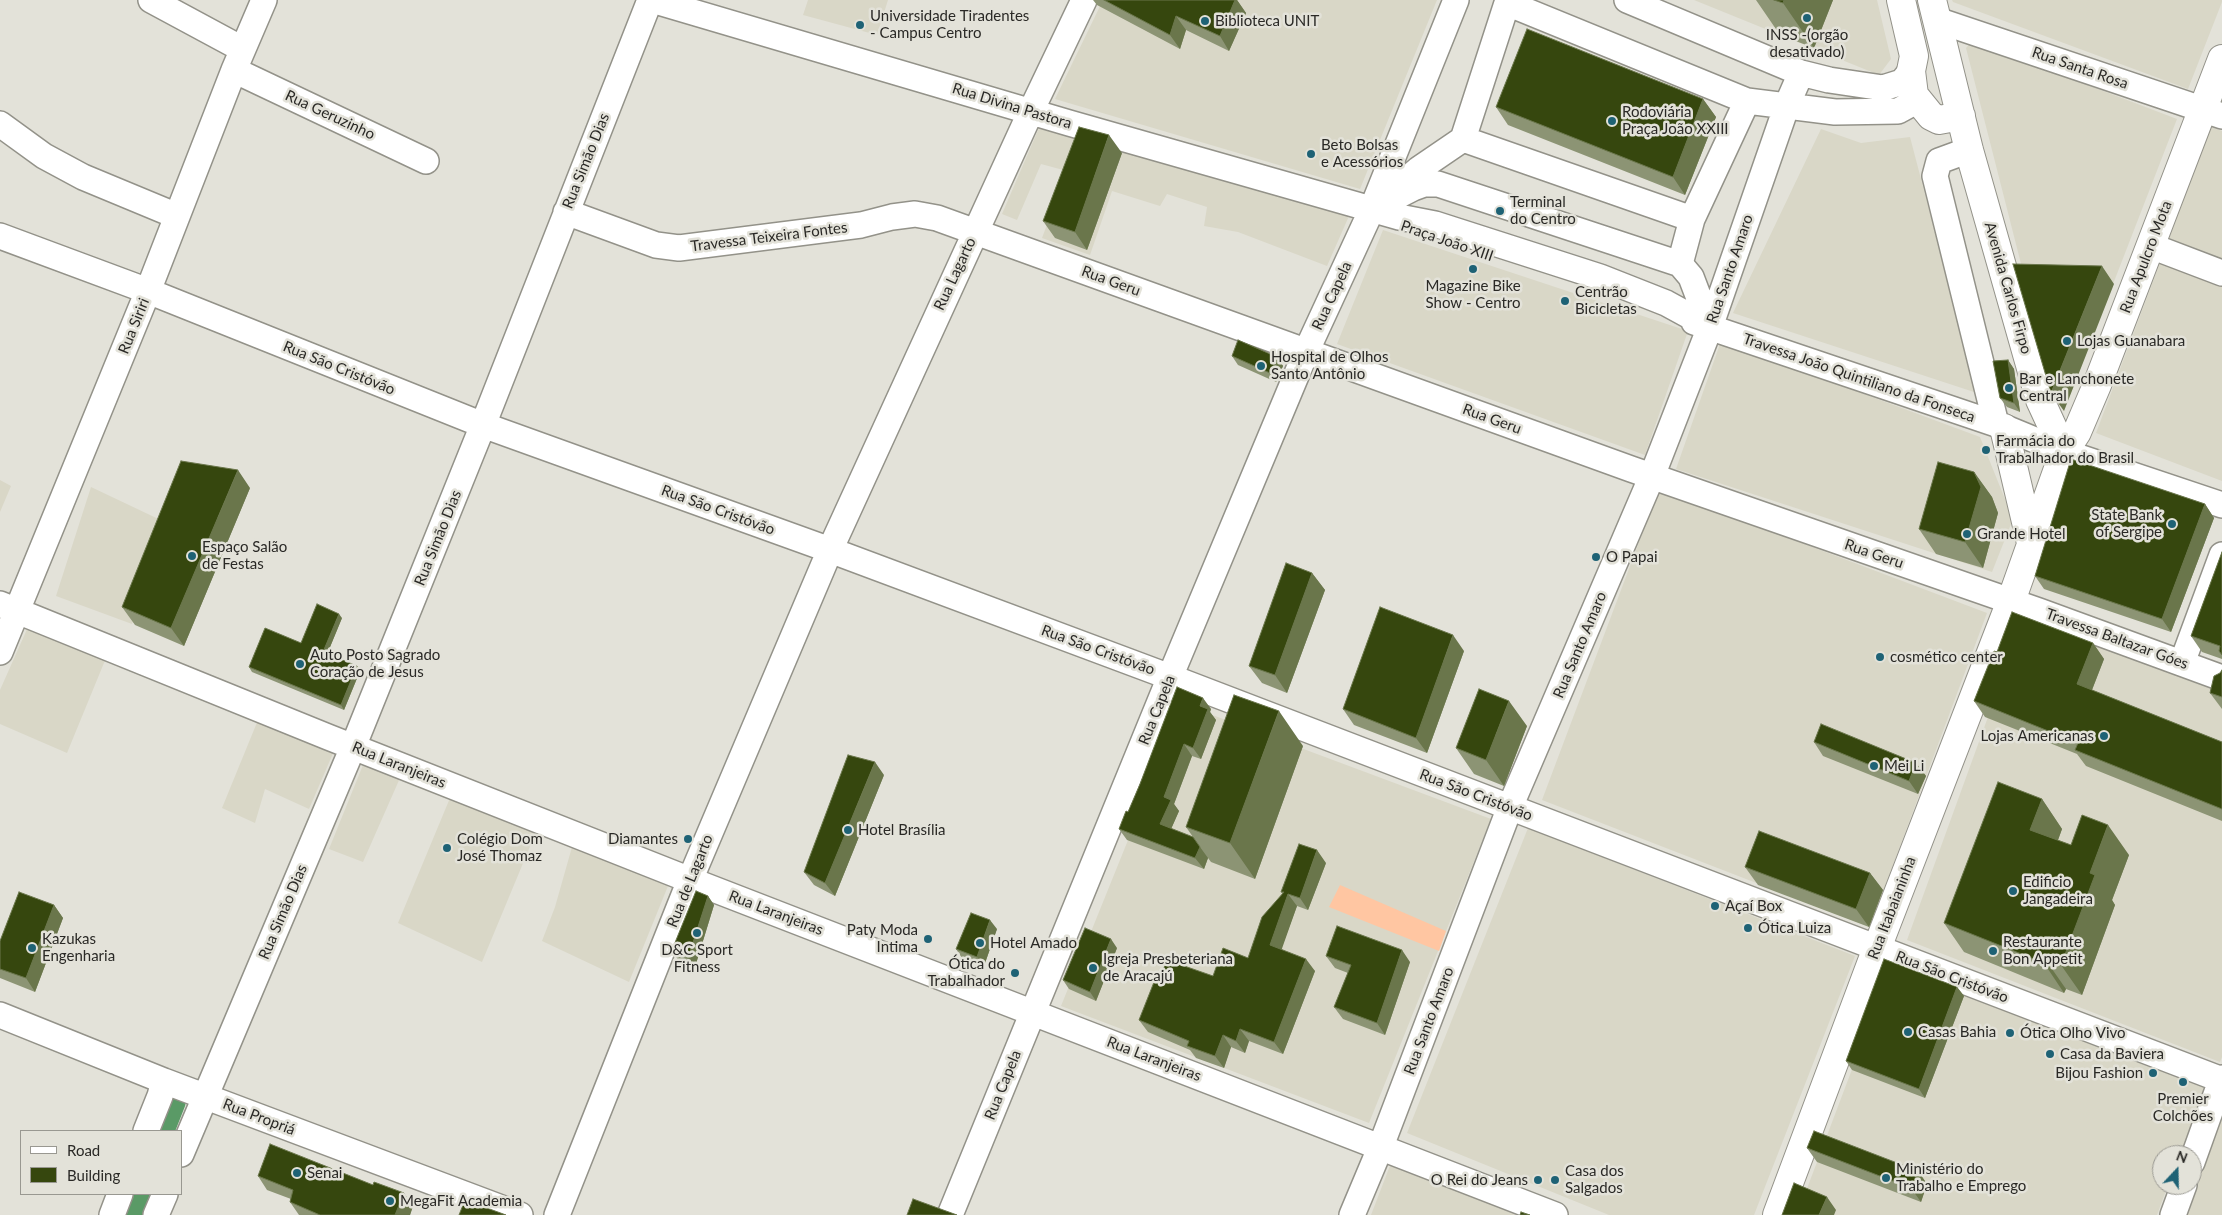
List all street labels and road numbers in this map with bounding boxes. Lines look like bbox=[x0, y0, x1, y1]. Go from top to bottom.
street label: Rua Santa Rosa bbox=[2030, 43, 2130, 93]
street label: Rua Divina Pastora bbox=[950, 79, 1074, 133]
street label: Rua Geruzinho bbox=[282, 86, 378, 144]
street label: Rua Simão Dias bbox=[559, 111, 613, 211]
street label: Rua Apulcro Mota bbox=[2116, 198, 2176, 316]
street label: Rua Santo Amaro bbox=[1703, 212, 1757, 326]
street label: Praça João XIII bbox=[1398, 217, 1496, 265]
street label: Travessa Teixeira Fontes bbox=[690, 218, 848, 256]
street label: Avenida Carlos Firpo bbox=[1981, 220, 2035, 356]
street label: Rua Lagarto bbox=[930, 235, 980, 313]
street label: Rua Capela bbox=[1308, 259, 1356, 333]
street label: Rua Geru bbox=[1079, 262, 1143, 300]
street label: Rua Siriri bbox=[115, 295, 153, 357]
street label: Travessa João Quintiliano da Fonseca bbox=[1741, 330, 1977, 426]
street label: Rua São Cristóvão bbox=[280, 337, 398, 399]
street label: Rua Geru bbox=[1460, 400, 1524, 438]
street label: Rua São Cristóvão bbox=[659, 481, 777, 539]
street label: Rua Simão Dias bbox=[411, 488, 465, 588]
street label: Rua Geru bbox=[1842, 536, 1906, 572]
street label: Rua Santo Amaro bbox=[1549, 589, 1611, 701]
street label: Travessa Baltazar Góes bbox=[2043, 605, 2191, 673]
street label: Rua São Cristóvão bbox=[1039, 621, 1157, 679]
street label: Rua Capela bbox=[1135, 673, 1179, 747]
street label: Rua Laranjeiras bbox=[350, 738, 448, 792]
street label: Rua São Cristóvão bbox=[1417, 765, 1535, 825]
street label: Rua de Lagarto bbox=[663, 832, 717, 930]
street label: Rua Itabaianinha bbox=[1864, 854, 1920, 962]
street label: Rua Simão Dias bbox=[255, 862, 311, 962]
street label: Rua Laranjeiras bbox=[726, 887, 826, 939]
street label: Rua São Cristóvão bbox=[1893, 947, 2011, 1007]
street label: Rua Santo Amaro bbox=[1400, 965, 1458, 1077]
street label: Rua Laranjeiras bbox=[1104, 1033, 1204, 1085]
street label: Rua Capela bbox=[981, 1048, 1025, 1122]
street label: Rua Propriá bbox=[220, 1095, 298, 1139]

